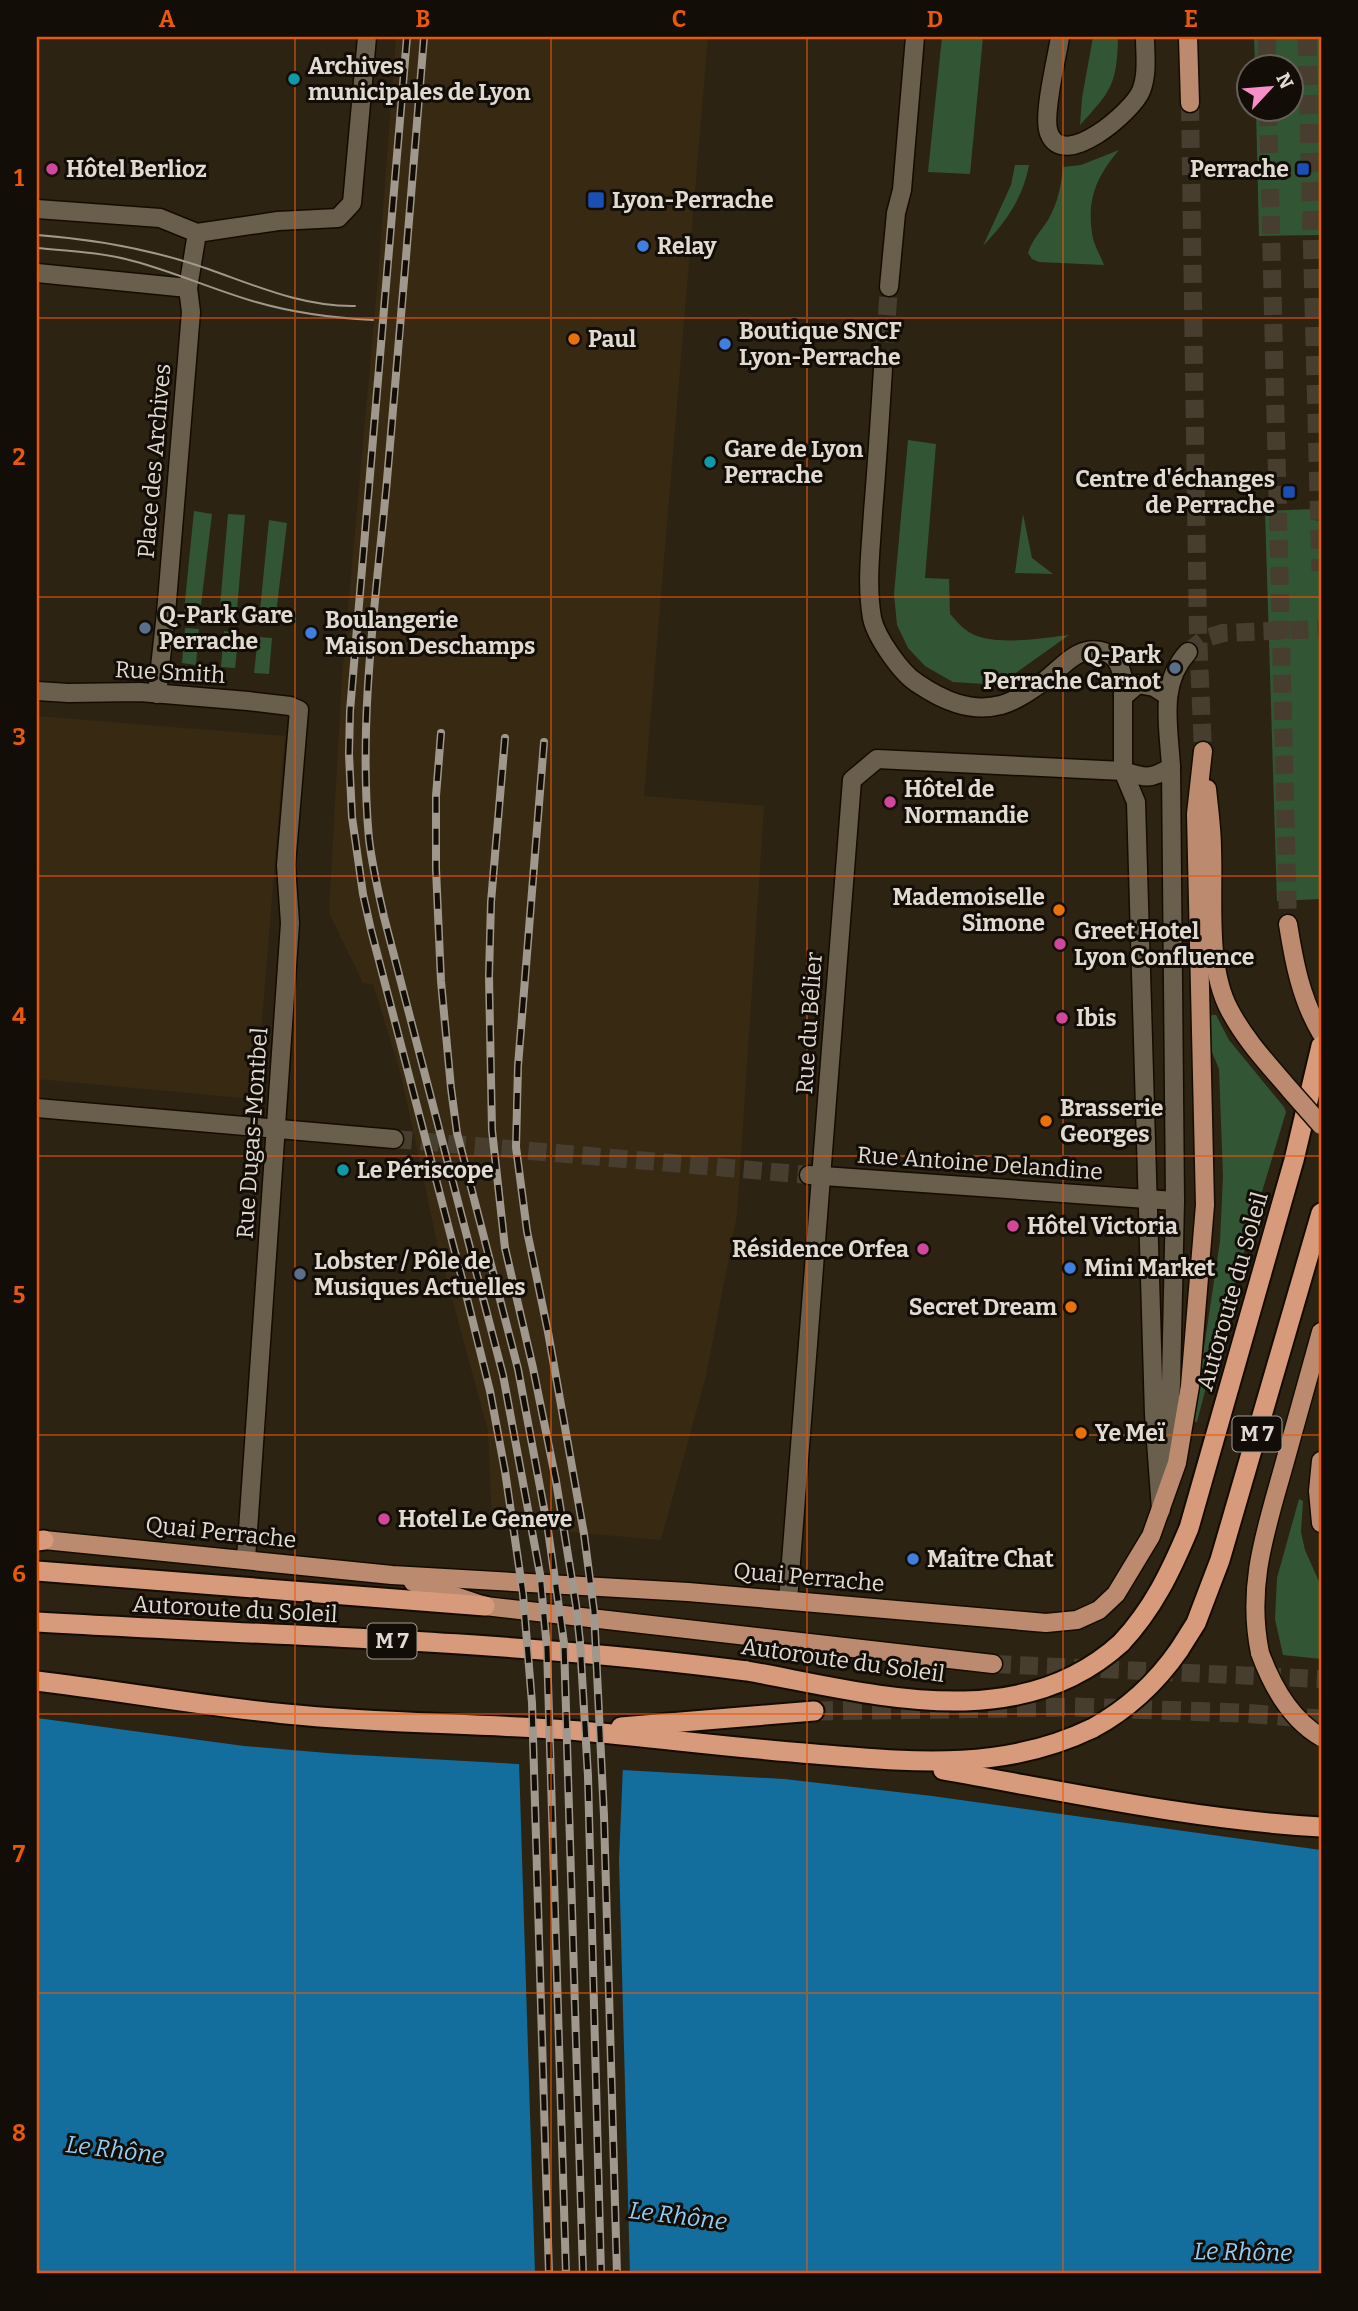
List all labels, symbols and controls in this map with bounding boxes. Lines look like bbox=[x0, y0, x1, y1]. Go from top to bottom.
text: A bbox=[159, 5, 176, 33]
text: B bbox=[416, 5, 430, 33]
text: C bbox=[672, 5, 686, 33]
text: D bbox=[927, 5, 943, 33]
text: E bbox=[1184, 5, 1198, 33]
place label: Archives municipales de Lyon bbox=[308, 52, 531, 106]
north arrow bbox=[1236, 52, 1306, 122]
text: N bbox=[1271, 69, 1299, 93]
marker: Archives municipales de Lyon bbox=[286, 71, 302, 87]
place label: Hôtel Berlioz bbox=[66, 155, 207, 183]
place label: Perrache bbox=[1190, 155, 1289, 183]
marker: Hôtel Berlioz bbox=[44, 161, 60, 177]
marker: Perrache bbox=[1295, 161, 1311, 177]
text: 1 bbox=[14, 164, 24, 192]
place label: Lyon-Perrache bbox=[612, 186, 774, 214]
marker: Lyon-Perrache bbox=[586, 190, 606, 210]
place label: Relay bbox=[657, 232, 717, 260]
marker: Relay bbox=[635, 238, 651, 254]
place label: Boutique SNCF Lyon-Perrache bbox=[739, 317, 902, 371]
place label: Paul bbox=[588, 325, 636, 353]
marker: Paul bbox=[566, 331, 582, 347]
marker: Boutique SNCF Lyon-Perrache bbox=[717, 336, 733, 352]
street label: Place des Archives bbox=[132, 362, 176, 560]
place label: Gare de Lyon Perrache bbox=[724, 435, 863, 489]
text: 2 bbox=[13, 443, 26, 471]
marker: Gare de Lyon Perrache bbox=[702, 454, 718, 470]
place label: Centre d'échanges de Perrache bbox=[1075, 465, 1275, 519]
marker: Centre d'échanges de Perrache bbox=[1281, 484, 1297, 500]
place label: Q-Park Gare Perrache bbox=[159, 601, 293, 655]
place label: Boulangerie Maison Deschamps bbox=[325, 606, 535, 660]
marker: Q-Park Gare Perrache bbox=[137, 620, 153, 636]
marker: Boulangerie Maison Deschamps bbox=[303, 625, 319, 641]
place label: Q-Park Perrache Carnot bbox=[983, 641, 1161, 695]
street label: Rue Smith bbox=[114, 655, 226, 689]
marker: Q-Park Perrache Carnot bbox=[1167, 660, 1183, 676]
text: 3 bbox=[12, 723, 26, 751]
place label: Hôtel de Normandie bbox=[904, 775, 1029, 829]
marker: Hôtel de Normandie bbox=[882, 794, 898, 810]
place label: Mademoiselle Simone bbox=[892, 883, 1045, 937]
marker: Mademoiselle Simone bbox=[1051, 902, 1067, 918]
place label: Greet Hotel Lyon Confluence bbox=[1074, 917, 1254, 971]
marker: Greet Hotel Lyon Confluence bbox=[1052, 936, 1068, 952]
street label: Rue du Bélier bbox=[790, 951, 828, 1095]
text: 4 bbox=[12, 1002, 26, 1030]
place label: Ibis bbox=[1076, 1004, 1117, 1032]
marker: Ibis bbox=[1054, 1010, 1070, 1026]
street label: Rue Dugas-Montbel bbox=[231, 1026, 273, 1240]
place label: Brasserie Georges bbox=[1060, 1094, 1164, 1148]
marker: Brasserie Georges bbox=[1038, 1113, 1054, 1129]
street label: Rue Antoine Delandine bbox=[856, 1140, 1104, 1186]
place label: Le Périscope bbox=[357, 1156, 494, 1184]
marker: Le Périscope bbox=[335, 1162, 351, 1178]
street label: Autoroute du Soleil bbox=[1190, 1188, 1274, 1394]
place label: Hôtel Victoria bbox=[1027, 1212, 1178, 1240]
marker: Hôtel Victoria bbox=[1005, 1218, 1021, 1234]
place label: Résidence Orfea bbox=[732, 1235, 909, 1263]
marker: Résidence Orfea bbox=[915, 1241, 931, 1257]
place label: Lobster / Pôle de Musiques Actuelles bbox=[314, 1247, 526, 1301]
place label: Mini Market bbox=[1084, 1254, 1215, 1282]
marker: Mini Market bbox=[1062, 1260, 1078, 1276]
marker: Lobster / Pôle de Musiques Actuelles bbox=[292, 1266, 308, 1282]
text: 5 bbox=[13, 1281, 25, 1309]
place label: Secret Dream bbox=[909, 1293, 1057, 1321]
marker: Secret Dream bbox=[1063, 1299, 1079, 1315]
road number: M 7 bbox=[1232, 1416, 1282, 1452]
place label: Ye Meï bbox=[1095, 1419, 1166, 1447]
marker: Ye Meï bbox=[1073, 1425, 1089, 1441]
place label: Hotel Le Geneve bbox=[398, 1505, 572, 1533]
street label: Quai Perrache bbox=[144, 1510, 298, 1554]
marker: Hotel Le Geneve bbox=[376, 1511, 392, 1527]
place label: Maître Chat bbox=[927, 1545, 1054, 1573]
marker: Maître Chat bbox=[905, 1551, 921, 1567]
street label: Quai Perrache bbox=[732, 1556, 886, 1598]
text: 6 bbox=[12, 1560, 26, 1588]
street label: Autoroute du Soleil bbox=[132, 1590, 339, 1628]
road number: M 7 bbox=[368, 1624, 416, 1658]
street label: Autoroute du Soleil bbox=[739, 1632, 947, 1688]
text: 7 bbox=[13, 1840, 26, 1868]
text: 8 bbox=[12, 2119, 26, 2147]
water label: Le Rhône bbox=[64, 2130, 166, 2170]
water label: Le Rhône bbox=[627, 2196, 729, 2236]
water label: Le Rhône bbox=[1193, 2237, 1293, 2267]

